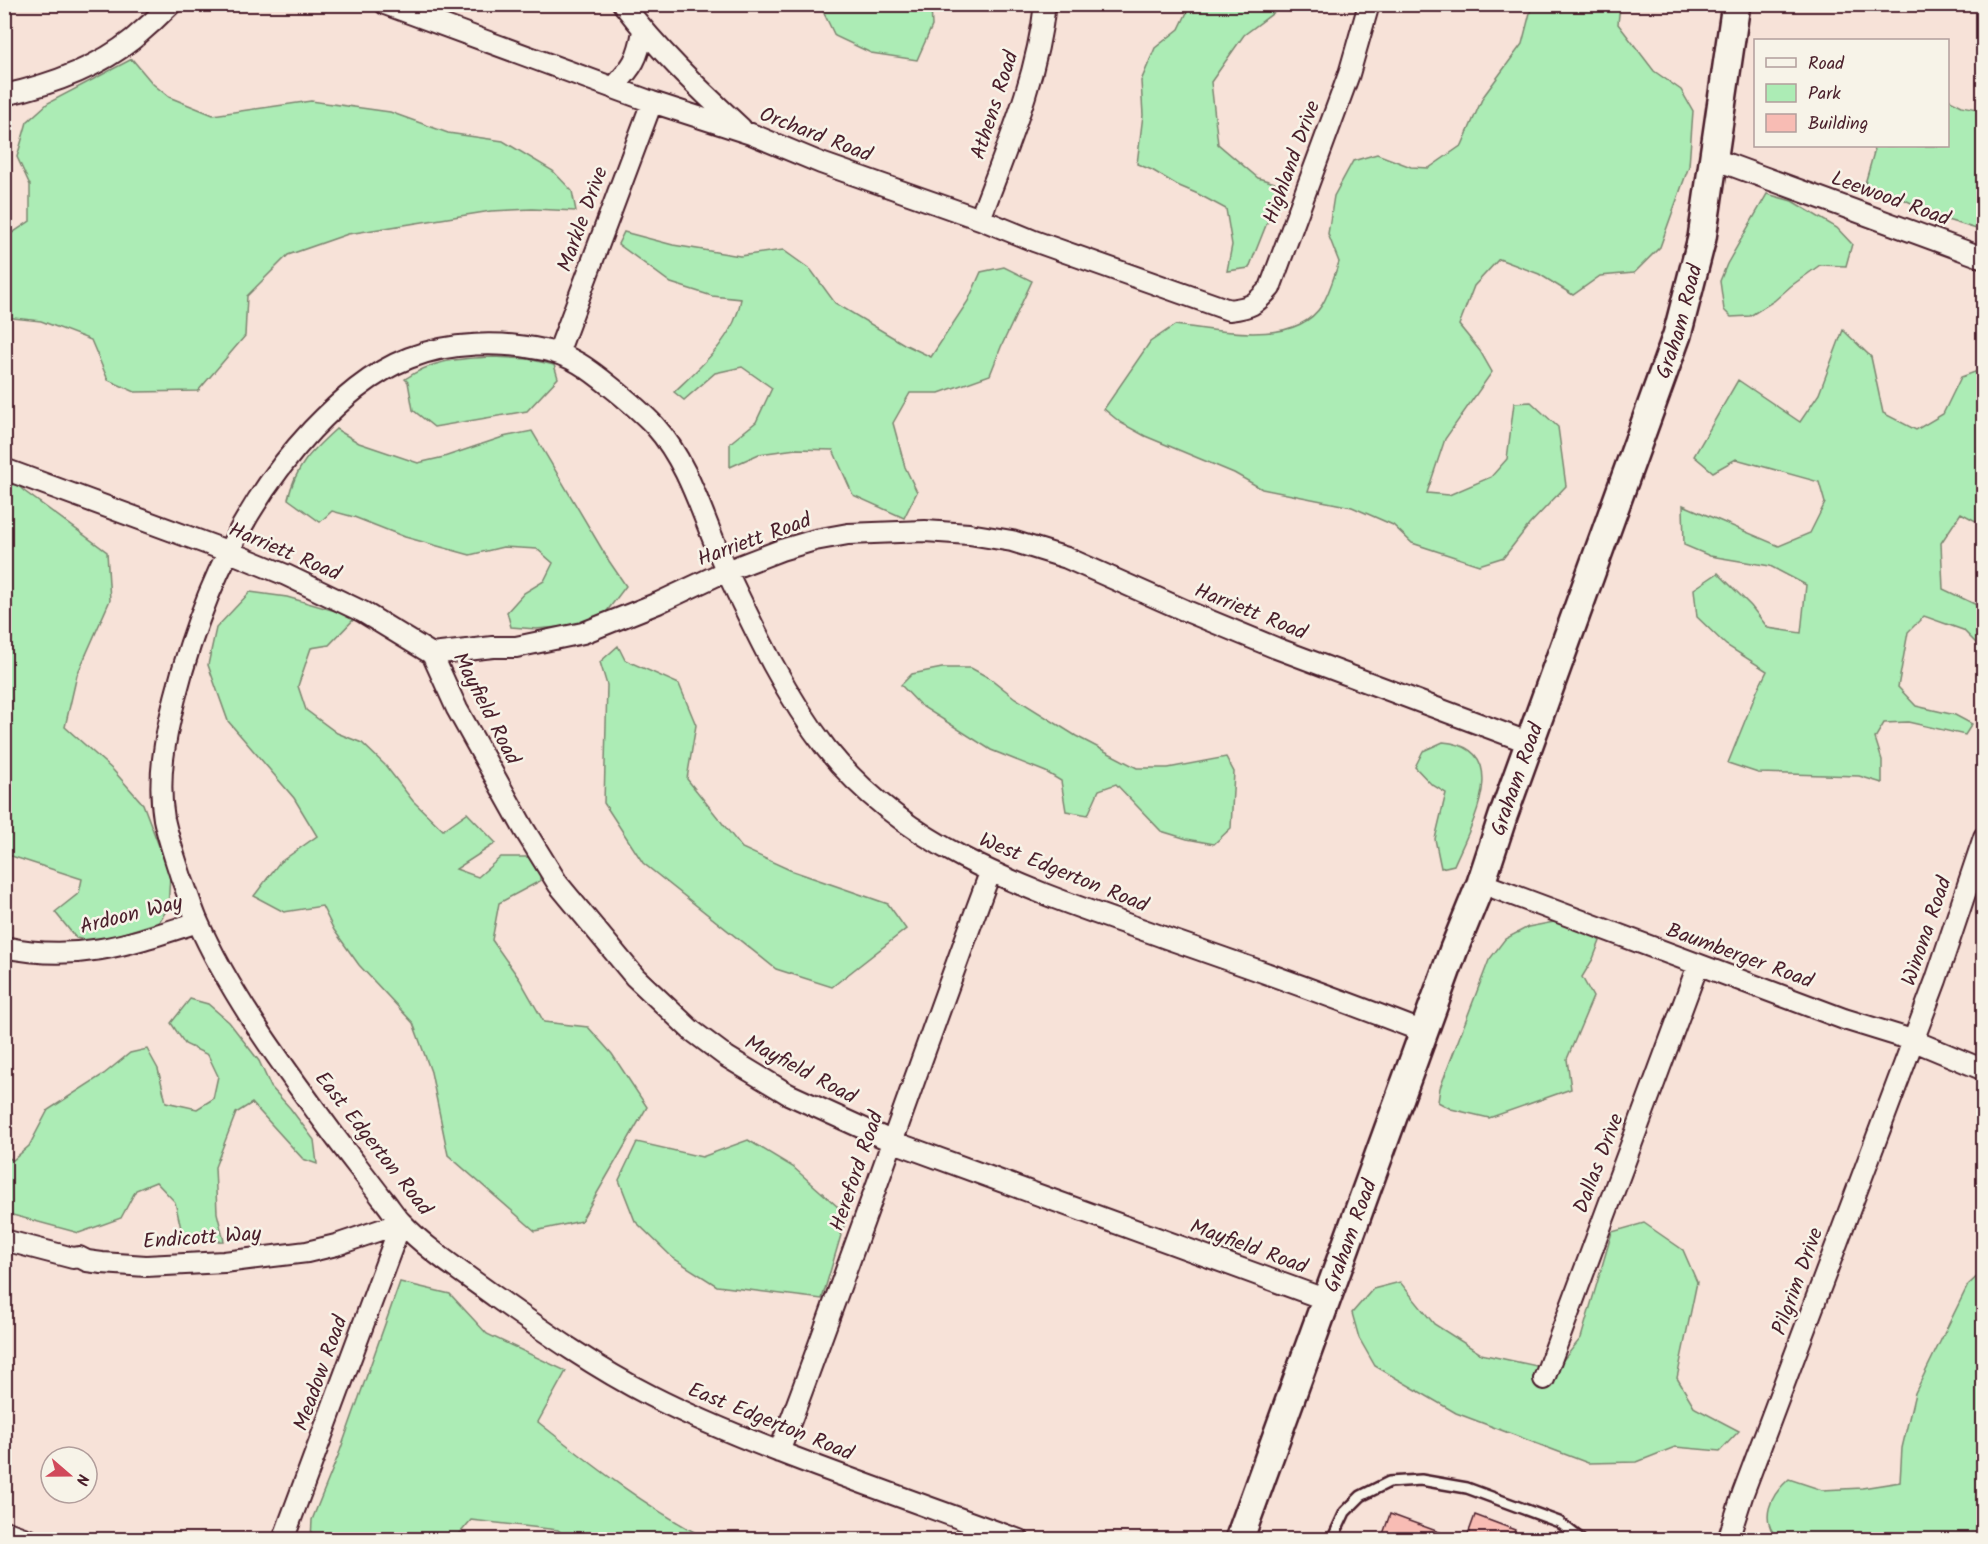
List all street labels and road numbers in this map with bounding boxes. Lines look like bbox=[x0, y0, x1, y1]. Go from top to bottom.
street label: Athens Road bbox=[962, 46, 1029, 164]
street label: Highland Drive bbox=[1255, 96, 1330, 229]
street label: Orchard Road bbox=[754, 99, 877, 172]
street label: Markle Drive bbox=[549, 162, 618, 277]
street label: Leewood Road bbox=[1826, 163, 1955, 236]
street label: Graham Road bbox=[1648, 260, 1713, 384]
street label: Harriett Road bbox=[693, 504, 817, 576]
street label: Harriett Road bbox=[223, 514, 346, 591]
street label: Harriett Road bbox=[1189, 575, 1312, 650]
street label: Mayfield Road bbox=[443, 646, 529, 771]
street label: Graham Road bbox=[1483, 718, 1554, 840]
street label: West Edgerton Road bbox=[974, 824, 1153, 923]
street label: Winona Road bbox=[1893, 872, 1962, 991]
street label: Ardoon Way bbox=[76, 887, 186, 944]
street label: Baumberger Road bbox=[1661, 915, 1818, 998]
street label: Mayfield Road bbox=[738, 1027, 863, 1114]
street label: East Edgerton Road bbox=[306, 1064, 440, 1224]
street label: Hereford Road bbox=[821, 1106, 894, 1236]
street label: Dallas Drive bbox=[1565, 1108, 1634, 1218]
street label: Graham Road bbox=[1315, 1174, 1387, 1297]
street label: Mayfield Road bbox=[1185, 1211, 1312, 1284]
street label: Endicott Way bbox=[142, 1218, 263, 1259]
street label: Pilgrim Drive bbox=[1764, 1223, 1833, 1340]
street label: Meadow Road bbox=[285, 1311, 358, 1436]
street label: East Edgerton Road bbox=[683, 1374, 859, 1471]

